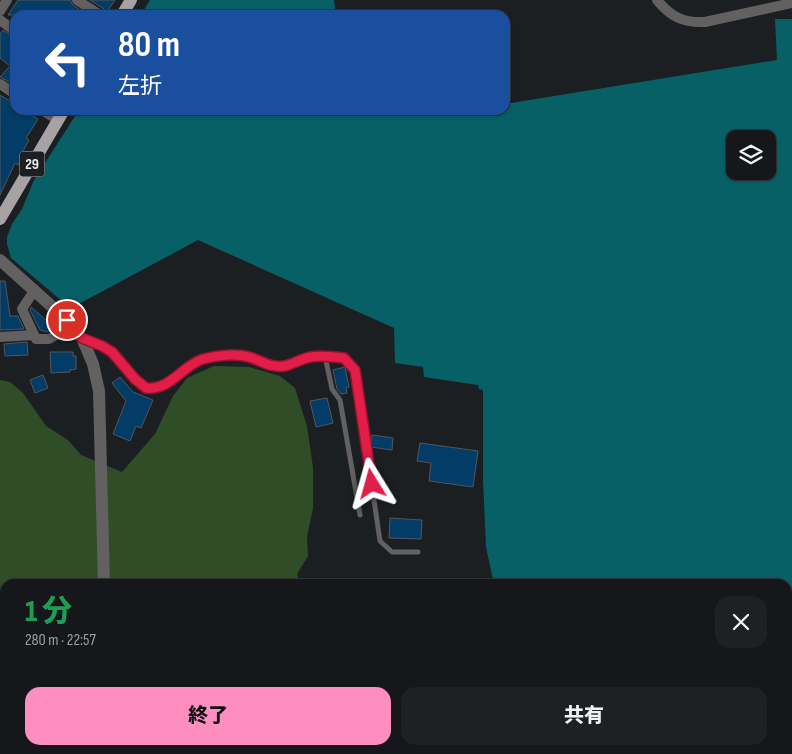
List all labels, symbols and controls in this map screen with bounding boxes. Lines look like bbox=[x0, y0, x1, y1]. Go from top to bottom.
text: 80 m bbox=[118, 24, 180, 67]
icon: left bbox=[35, 30, 100, 95]
text: 左折 bbox=[118, 73, 162, 100]
map controls bbox=[726, 130, 776, 180]
button: layers bbox=[726, 130, 776, 180]
road number: 29 bbox=[20, 152, 44, 176]
pin bbox=[46, 299, 88, 341]
icon: arrive bbox=[53, 306, 81, 334]
position arrow bbox=[345, 457, 397, 509]
text: 1 分 bbox=[25, 594, 72, 630]
button: close bbox=[715, 596, 767, 648]
text: 280 m · 22:57 bbox=[25, 631, 96, 650]
button: 終了 bbox=[25, 687, 391, 745]
button: 共有 bbox=[401, 687, 767, 745]

